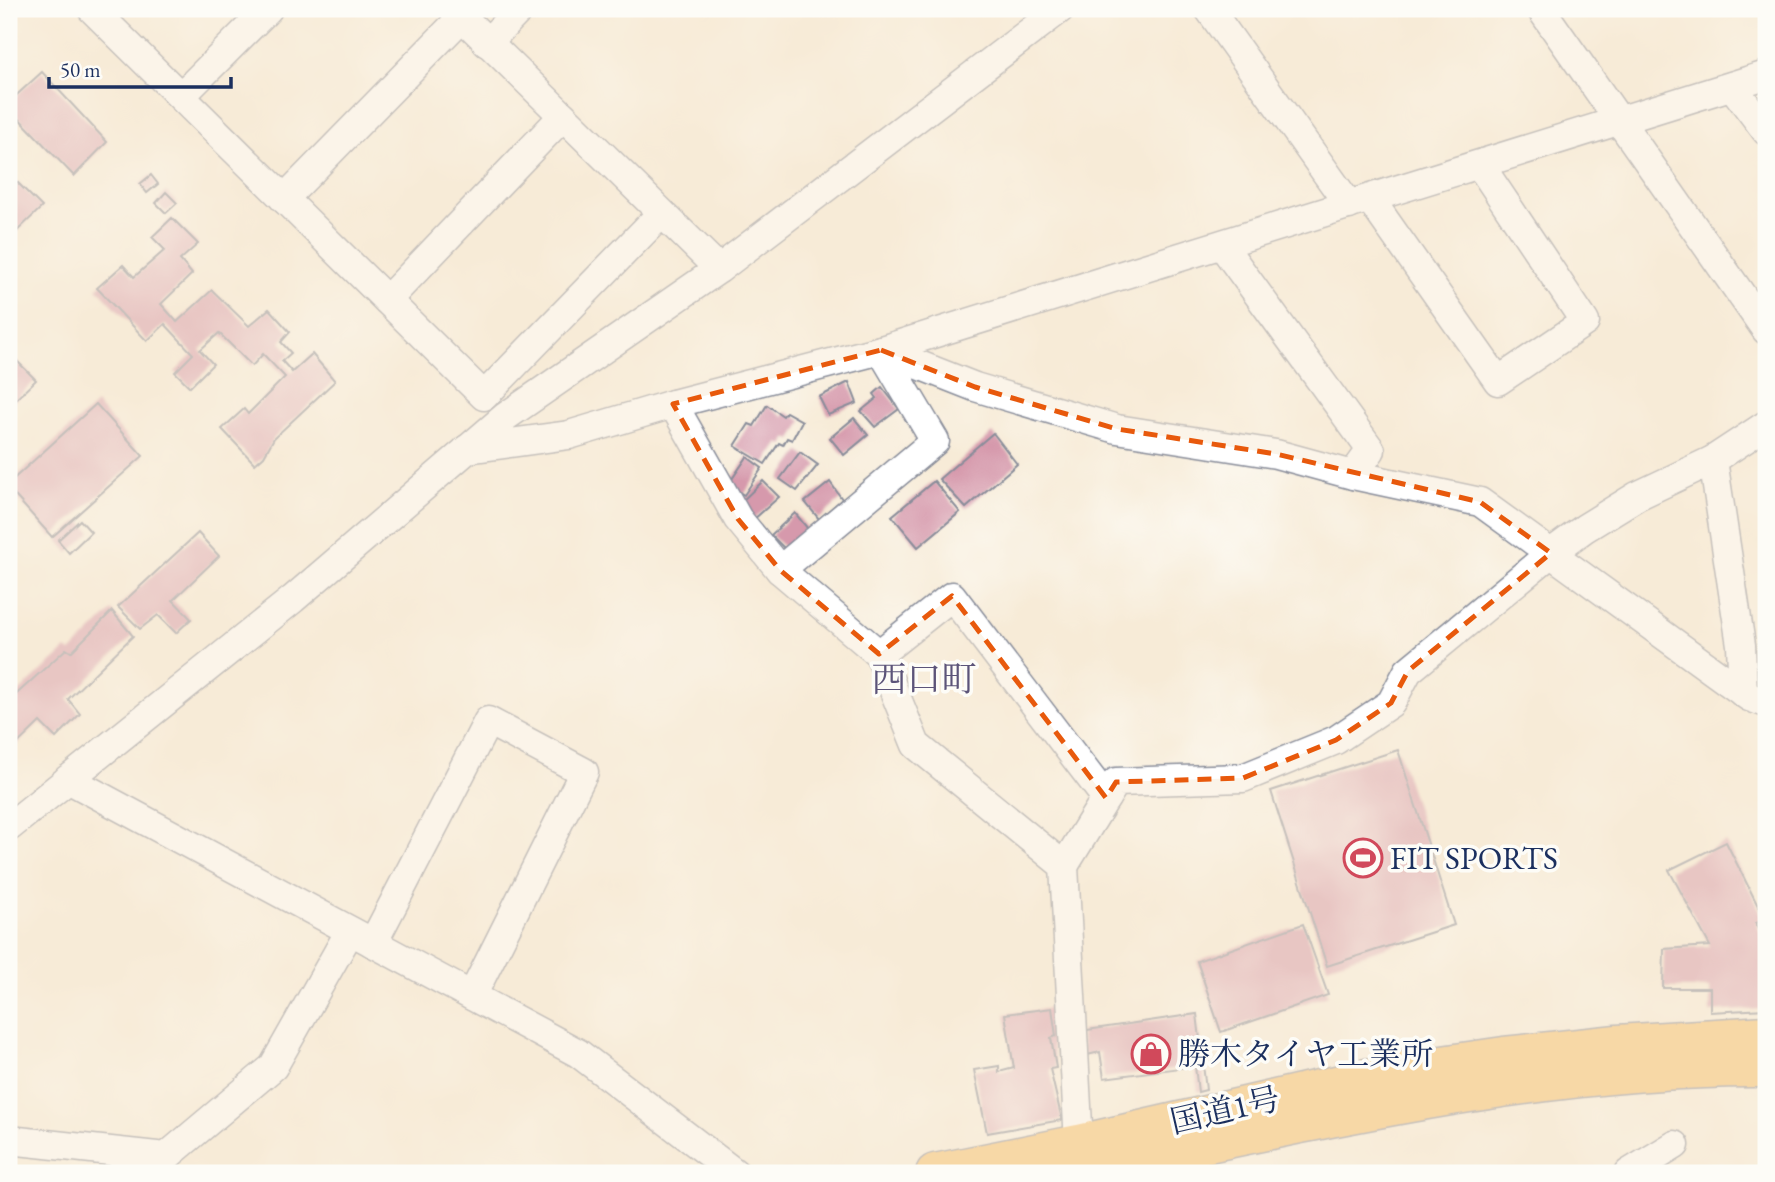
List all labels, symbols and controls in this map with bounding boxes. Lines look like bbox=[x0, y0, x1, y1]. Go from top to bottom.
scale bar bbox=[49, 46, 231, 90]
text: 50 m bbox=[60, 56, 101, 83]
district label: 西口町 bbox=[871, 656, 977, 701]
sports icon: FIT SPORTS bbox=[1342, 837, 1384, 879]
place label: FIT SPORTS bbox=[1390, 837, 1558, 879]
shop icon: 勝木タイヤ工業所 bbox=[1130, 1033, 1172, 1075]
place label: 勝木タイヤ工業所 bbox=[1178, 1033, 1433, 1075]
street label: 国道1号 bbox=[1166, 1077, 1284, 1143]

